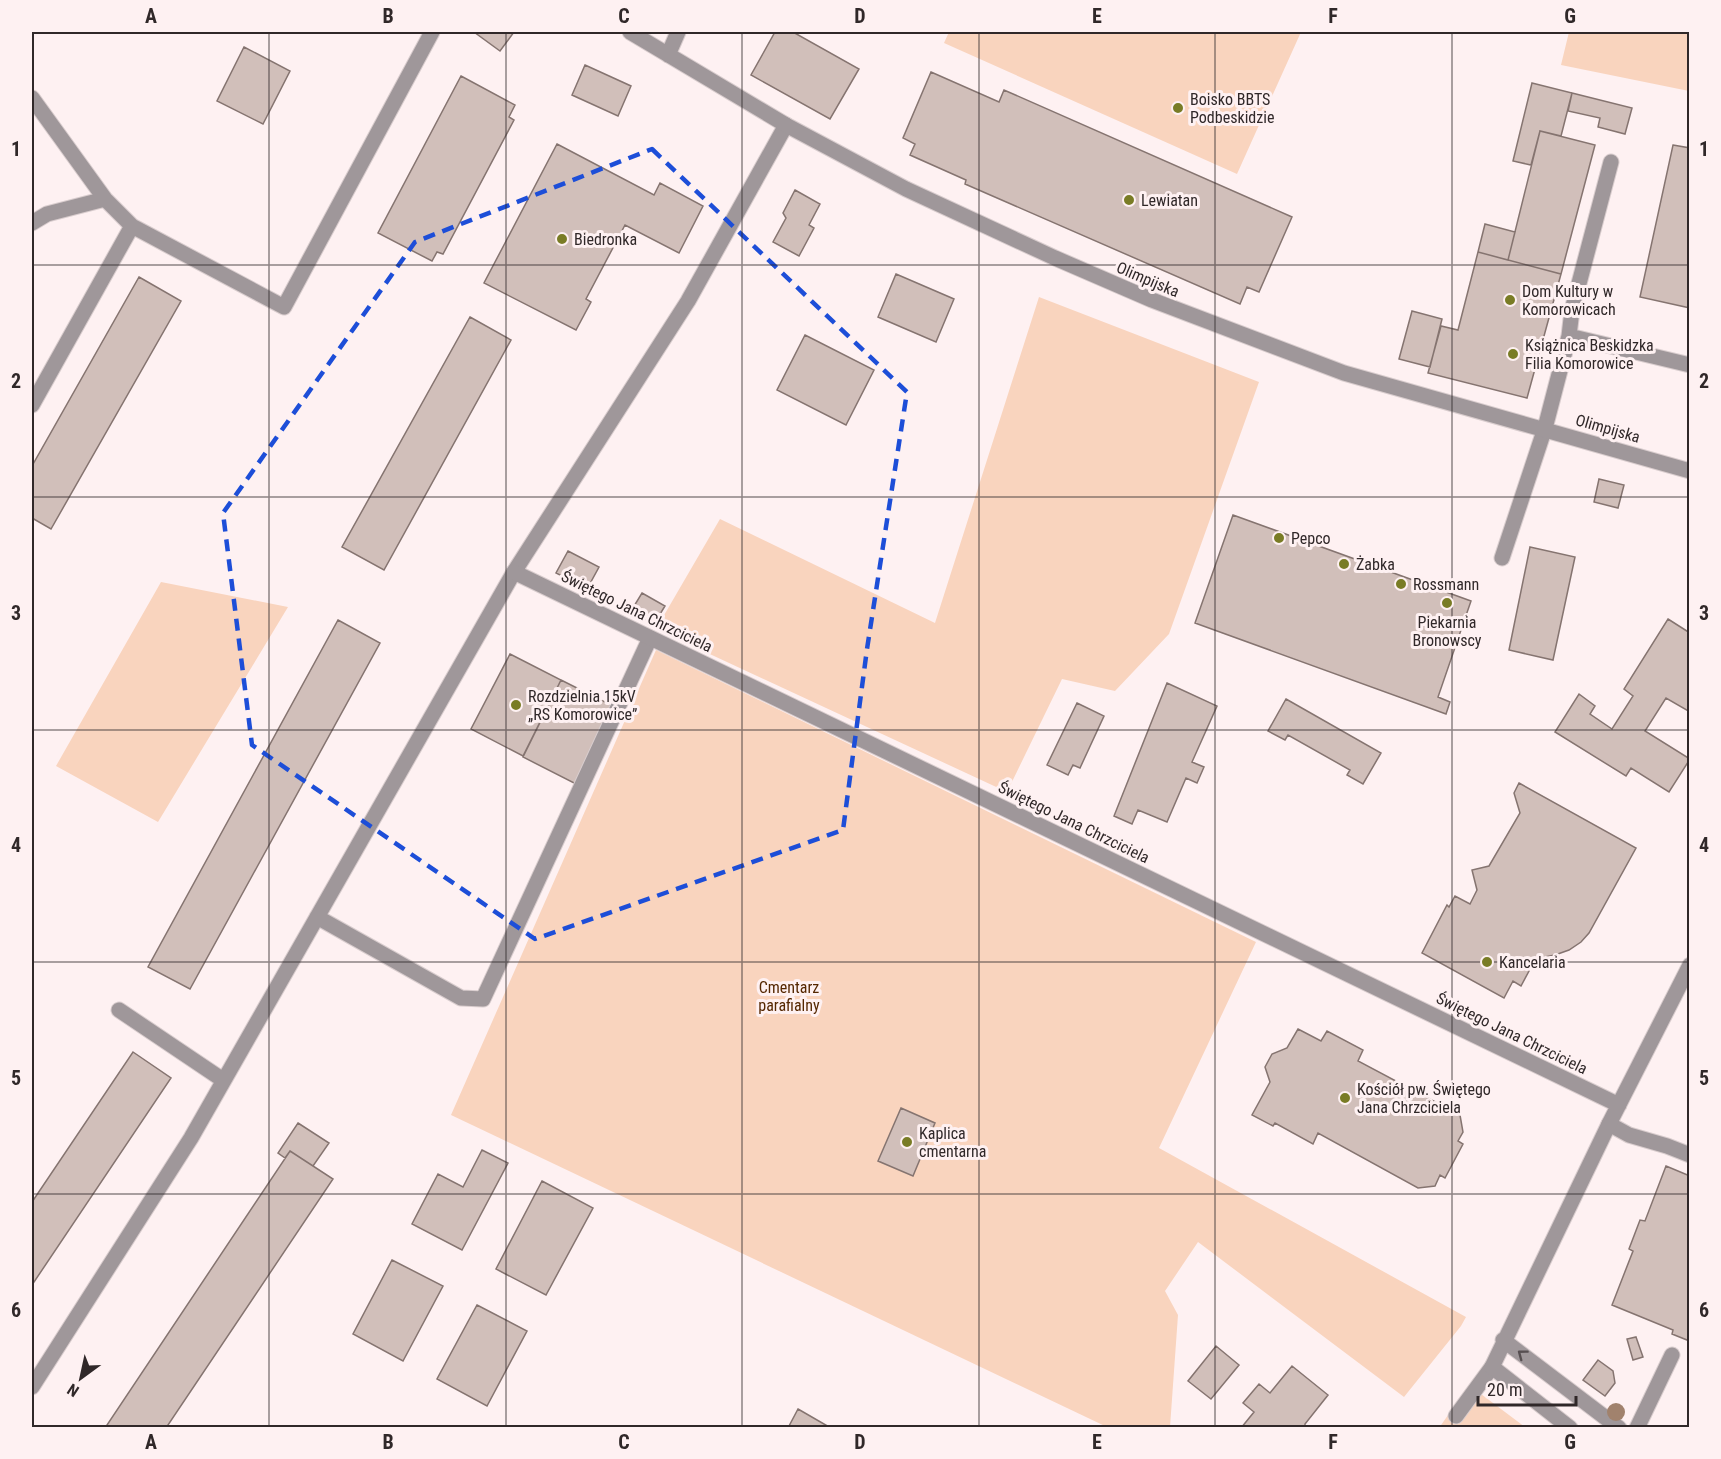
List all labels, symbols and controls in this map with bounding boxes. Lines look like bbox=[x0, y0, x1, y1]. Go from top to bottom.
text: A bbox=[145, 4, 157, 28]
text: B bbox=[382, 4, 394, 28]
text: C bbox=[618, 4, 630, 28]
text: D bbox=[854, 4, 866, 28]
text: E bbox=[1092, 4, 1102, 28]
text: F bbox=[1328, 4, 1338, 28]
text: G bbox=[1564, 4, 1576, 28]
place label: Boisko BBTS Podbeskidzie bbox=[1190, 90, 1274, 127]
marker: Boisko BBTS Podbeskidzie bbox=[1171, 101, 1185, 115]
text: 1 bbox=[11, 137, 21, 161]
text: 1 bbox=[1699, 137, 1709, 161]
place label: Lewiatan bbox=[1141, 191, 1198, 210]
marker: Lewiatan bbox=[1122, 193, 1136, 207]
place label: Biedronka bbox=[574, 230, 637, 249]
marker: Biedronka bbox=[555, 232, 569, 246]
street label: Olimpijska bbox=[1114, 258, 1182, 301]
place label: Dom Kultury w Komorowicach bbox=[1522, 282, 1616, 319]
marker: Dom Kultury w Komorowicach bbox=[1503, 293, 1517, 307]
place label: Książnica Beskidzka Filia Komorowice bbox=[1525, 336, 1654, 373]
marker: Książnica Beskidzka Filia Komorowice bbox=[1506, 347, 1520, 361]
text: 2 bbox=[11, 369, 21, 393]
text: 2 bbox=[1699, 369, 1709, 393]
street label: Olimpijska bbox=[1573, 410, 1642, 447]
place label: Pepco bbox=[1291, 529, 1331, 548]
marker: Pepco bbox=[1272, 531, 1286, 545]
place label: Żabka bbox=[1356, 555, 1395, 574]
marker: Żabka bbox=[1337, 557, 1351, 571]
street label: Świętego Jana Chrzciciela bbox=[558, 567, 715, 656]
place label: Rossmann bbox=[1413, 575, 1479, 594]
marker: Rossmann bbox=[1394, 577, 1408, 591]
marker: Piekarnia Bronowscy bbox=[1440, 596, 1454, 610]
text: 3 bbox=[11, 601, 21, 625]
text: 3 bbox=[1699, 601, 1709, 625]
place label: Piekarnia Bronowscy bbox=[1412, 613, 1482, 650]
place label: Rozdzielnia 15kV „RS Komorowice” bbox=[528, 687, 637, 724]
marker: Rozdzielnia 15kV „RS Komorowice” bbox=[509, 698, 523, 712]
street label: Świętego Jana Chrzciciela bbox=[995, 778, 1152, 867]
text: 4 bbox=[11, 833, 21, 857]
text: 4 bbox=[1699, 833, 1709, 857]
place label: Kancelaria bbox=[1499, 953, 1566, 972]
marker: Kancelaria bbox=[1480, 955, 1494, 969]
park label: Cmentarz parafialny bbox=[758, 978, 820, 1015]
street label: Świętego Jana Chrzciciela bbox=[1433, 989, 1590, 1078]
text: 5 bbox=[11, 1066, 21, 1090]
text: 5 bbox=[1699, 1066, 1709, 1090]
place label: Kościół pw. Świętego Jana Chrzciciela bbox=[1357, 1080, 1491, 1117]
marker: Kościół pw. Świętego Jana Chrzciciela bbox=[1338, 1091, 1352, 1105]
place label: Kaplica cmentarna bbox=[919, 1124, 986, 1161]
marker: Kaplica cmentarna bbox=[900, 1135, 914, 1149]
text: 6 bbox=[11, 1298, 21, 1322]
text: 6 bbox=[1699, 1298, 1709, 1322]
north arrow bbox=[51, 1348, 111, 1408]
one-way arrow bbox=[1517, 1351, 1528, 1362]
scale bar bbox=[1478, 1369, 1576, 1407]
text: 20 m bbox=[1487, 1379, 1522, 1400]
text: N bbox=[64, 1380, 82, 1401]
text: A bbox=[145, 1430, 157, 1454]
text: B bbox=[382, 1430, 394, 1454]
text: C bbox=[618, 1430, 630, 1454]
text: D bbox=[854, 1430, 866, 1454]
text: E bbox=[1092, 1430, 1102, 1454]
text: F bbox=[1328, 1430, 1338, 1454]
text: G bbox=[1564, 1430, 1576, 1454]

